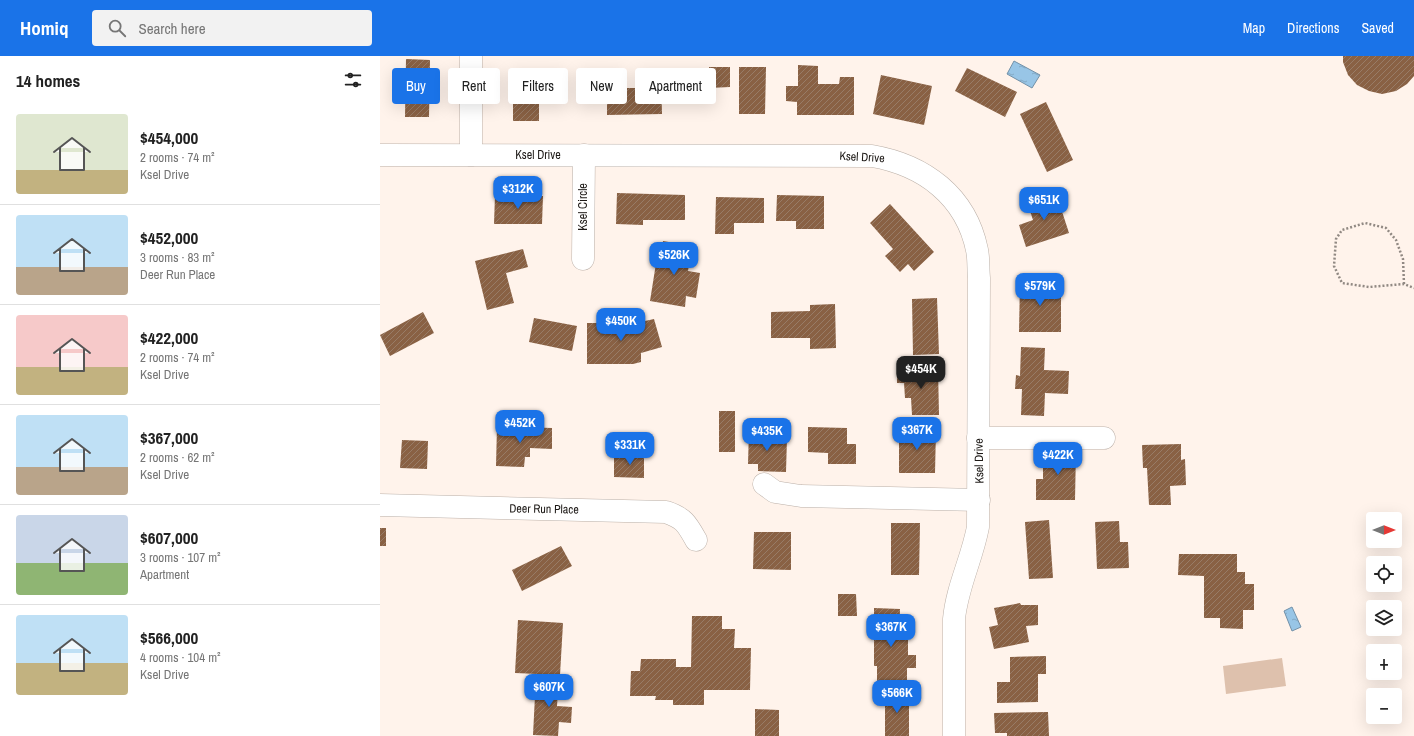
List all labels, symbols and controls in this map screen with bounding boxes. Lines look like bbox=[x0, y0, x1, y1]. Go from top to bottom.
search box bbox=[92, 10, 372, 46]
text: Homiq bbox=[20, 15, 68, 41]
icon: search bbox=[106, 17, 128, 39]
text: Search here bbox=[138, 18, 206, 39]
text: Map bbox=[1243, 19, 1265, 37]
text: Directions bbox=[1287, 19, 1339, 37]
text: Saved bbox=[1361, 19, 1394, 37]
chip: Buy bbox=[392, 68, 440, 104]
chip: Rent bbox=[448, 68, 500, 104]
chip: Filters bbox=[508, 68, 568, 104]
chip: New bbox=[576, 68, 627, 104]
chip: Apartment bbox=[635, 68, 716, 104]
text: 14 homes bbox=[16, 69, 80, 92]
icon: filters bbox=[342, 69, 364, 91]
text: $454,000 bbox=[140, 126, 198, 149]
icon: home bbox=[48, 130, 96, 178]
street label: Ksel Drive bbox=[515, 147, 561, 163]
street label: Ksel Drive bbox=[839, 148, 885, 166]
text: 2 rooms · 74 m² bbox=[140, 149, 215, 166]
text: Ksel Drive bbox=[140, 166, 189, 183]
pin: $312K bbox=[490, 176, 546, 210]
text: $312K bbox=[502, 180, 534, 197]
street label: Ksel Circle bbox=[575, 183, 591, 231]
pin: $651K bbox=[1016, 187, 1072, 221]
text: $651K bbox=[1028, 191, 1060, 208]
text: $452,000 bbox=[140, 226, 198, 249]
icon: home bbox=[48, 231, 96, 279]
pin: $526K bbox=[646, 242, 702, 276]
text: $526K bbox=[658, 246, 690, 263]
text: 3 rooms · 83 m² bbox=[140, 249, 215, 266]
text: Deer Run Place bbox=[140, 266, 215, 283]
pin: $579K bbox=[1012, 273, 1068, 307]
text: $579K bbox=[1024, 277, 1056, 294]
pin: $450K bbox=[593, 308, 649, 342]
text: $450K bbox=[605, 312, 637, 329]
text: $422,000 bbox=[140, 326, 198, 349]
icon: home bbox=[48, 331, 96, 379]
text: 2 rooms · 74 m² bbox=[140, 349, 215, 366]
pin: $454K bbox=[893, 356, 949, 390]
text: $454K bbox=[905, 360, 937, 377]
text: Ksel Drive bbox=[140, 366, 189, 383]
pin: $452K bbox=[492, 410, 548, 444]
text: $452K bbox=[504, 414, 536, 431]
pin: $367K bbox=[889, 417, 945, 451]
pin: $435K bbox=[739, 418, 795, 452]
text: $367K bbox=[901, 421, 933, 438]
text: $435K bbox=[751, 422, 783, 439]
text: $367,000 bbox=[140, 426, 198, 449]
icon: home bbox=[48, 431, 96, 479]
pin: $331K bbox=[602, 432, 658, 466]
text: $331K bbox=[614, 436, 646, 453]
street label: Ksel Drive bbox=[971, 438, 987, 484]
pin: $422K bbox=[1030, 442, 1086, 476]
text: $422K bbox=[1042, 446, 1074, 463]
text: 2 rooms · 62 m² bbox=[140, 449, 215, 466]
text: Ksel Drive bbox=[140, 466, 189, 483]
street label: Deer Run Place bbox=[509, 500, 579, 518]
north arrow bbox=[1366, 512, 1402, 548]
map controls bbox=[1366, 512, 1402, 724]
text: $607,000 bbox=[140, 526, 198, 549]
icon: home bbox=[48, 531, 96, 579]
text: 3 rooms · 107 m² bbox=[140, 549, 221, 566]
button: locate bbox=[1366, 556, 1402, 592]
text: Apartment bbox=[140, 566, 189, 583]
button: layers bbox=[1366, 600, 1402, 636]
pin: $367K bbox=[863, 614, 919, 648]
text: $367K bbox=[875, 618, 907, 635]
text: $566,000 bbox=[140, 626, 198, 649]
icon: home bbox=[48, 631, 96, 679]
button: + bbox=[1366, 644, 1402, 680]
text: 4 rooms · 104 m² bbox=[140, 649, 221, 666]
text: Ksel Drive bbox=[140, 666, 189, 683]
pin: $607K bbox=[521, 674, 577, 708]
text: $607K bbox=[533, 678, 565, 695]
pin: $566K bbox=[869, 680, 925, 714]
text: $566K bbox=[881, 684, 913, 701]
button: − bbox=[1366, 688, 1402, 724]

